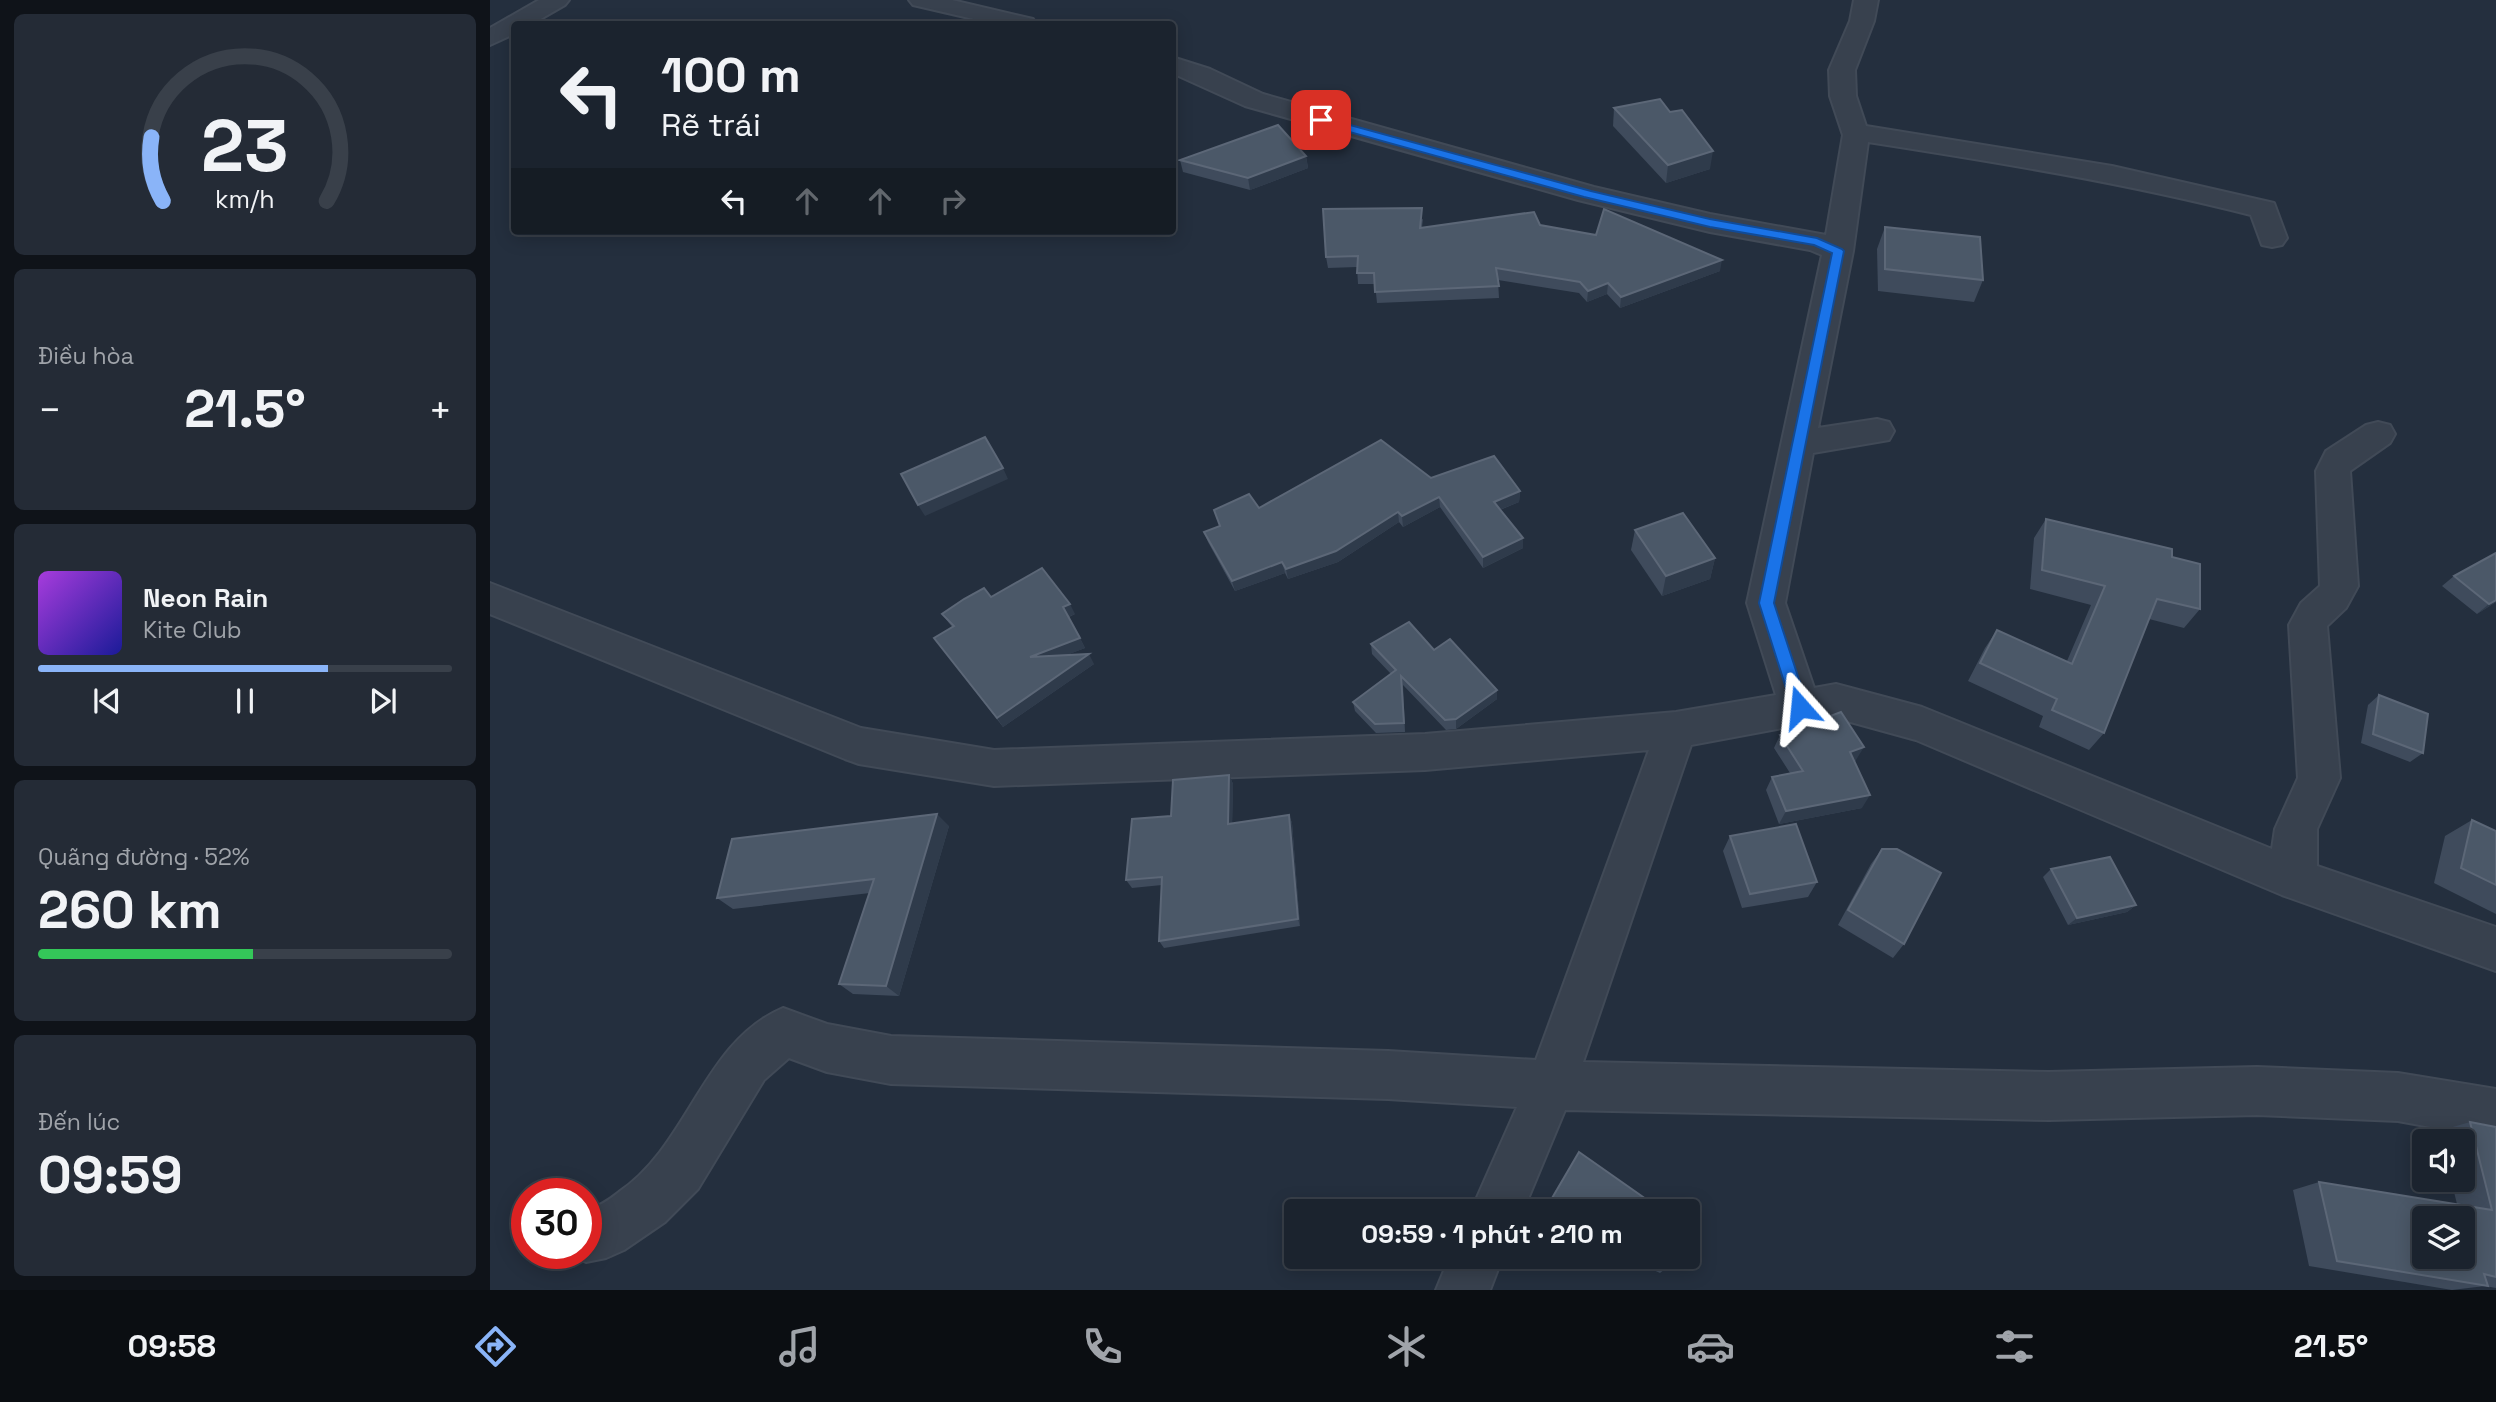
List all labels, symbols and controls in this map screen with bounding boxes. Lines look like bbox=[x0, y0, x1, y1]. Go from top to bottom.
text: 100 m bbox=[661, 44, 801, 106]
icon: left bbox=[546, 49, 637, 140]
pin bbox=[1291, 90, 1351, 150]
text: 23 bbox=[201, 99, 289, 192]
icon: arrive bbox=[1302, 101, 1340, 139]
text: Rẽ trái bbox=[661, 105, 761, 145]
text: km/h bbox=[215, 182, 275, 214]
icon: left bbox=[715, 182, 753, 220]
icon: ahead bbox=[788, 182, 826, 220]
icon: ahead bbox=[861, 182, 899, 220]
icon: right bbox=[934, 182, 972, 220]
text: Điều hòa bbox=[38, 341, 134, 371]
text: 21.5° bbox=[184, 376, 306, 442]
text: − bbox=[38, 386, 62, 434]
text: + bbox=[428, 386, 452, 434]
text: Neon Rain bbox=[143, 581, 268, 615]
text: Kite Club bbox=[143, 615, 242, 645]
position arrow bbox=[1763, 670, 1837, 744]
icon: previous bbox=[88, 682, 126, 720]
icon: pause bbox=[226, 682, 264, 720]
icon: next bbox=[364, 682, 402, 720]
text: Quãng đường · 52% bbox=[38, 842, 250, 872]
text: 260 km bbox=[38, 877, 222, 943]
text: Đến lúc bbox=[38, 1107, 120, 1137]
map controls bbox=[2412, 1129, 2475, 1269]
button: sound bbox=[2412, 1129, 2475, 1192]
text: 09:59 bbox=[38, 1142, 183, 1208]
speed limit sign: 30 bbox=[511, 1178, 602, 1269]
button: layers bbox=[2412, 1206, 2475, 1269]
text: 09:59 · 1 phút · 210 m bbox=[1361, 1217, 1623, 1251]
icon: directions bbox=[471, 1322, 520, 1371]
icon: music bbox=[775, 1322, 824, 1371]
icon: phone bbox=[1078, 1322, 1127, 1371]
icon: climate bbox=[1382, 1322, 1431, 1371]
icon: car bbox=[1686, 1322, 1735, 1371]
icon: filters bbox=[1990, 1322, 2039, 1371]
text: 09:58 bbox=[127, 1326, 216, 1366]
text: 21.5° bbox=[2294, 1326, 2368, 1366]

